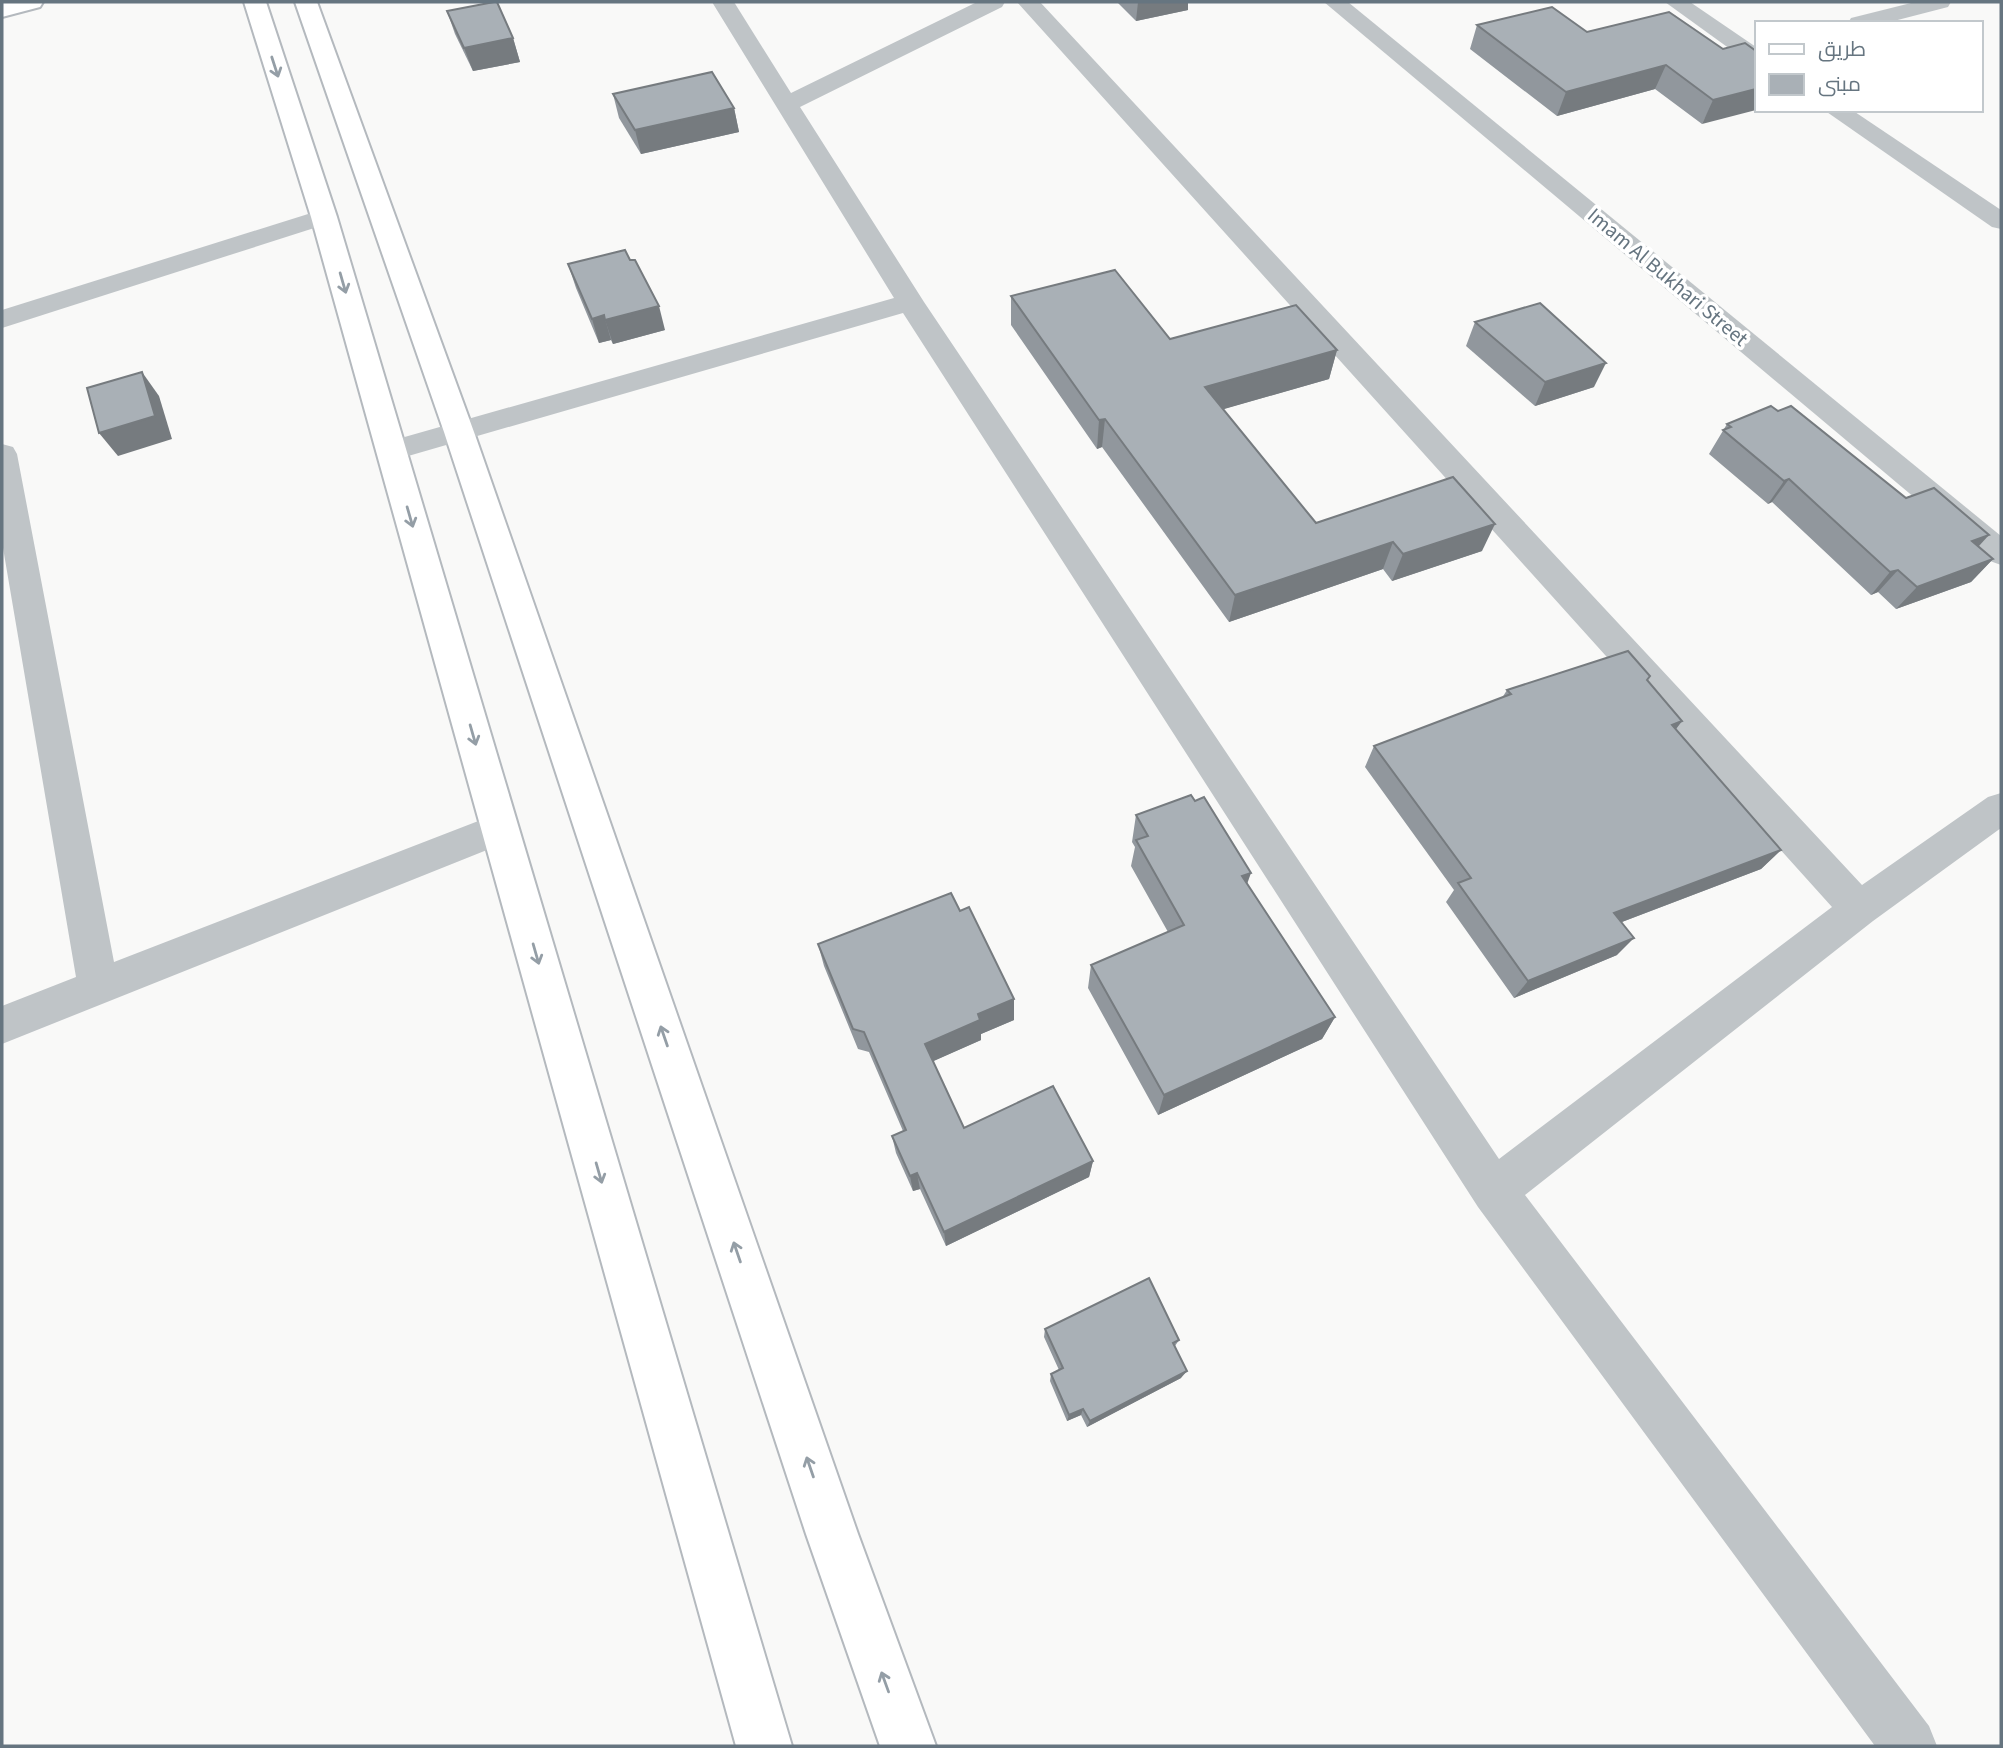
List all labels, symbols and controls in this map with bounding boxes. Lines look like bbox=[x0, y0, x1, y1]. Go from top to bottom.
legend bbox=[1755, 21, 1982, 112]
text: طريق bbox=[1818, 34, 1866, 64]
one-way arrow bbox=[270, 55, 283, 77]
text: مبنى bbox=[1818, 69, 1861, 99]
street label: Imam Al Bukhari Street bbox=[1581, 201, 1755, 353]
one-way arrow bbox=[337, 272, 350, 294]
one-way arrow bbox=[404, 505, 417, 528]
one-way arrow bbox=[467, 724, 480, 746]
one-way arrow bbox=[530, 943, 543, 965]
one-way arrow bbox=[657, 1026, 669, 1048]
one-way arrow bbox=[593, 1161, 606, 1183]
one-way arrow bbox=[730, 1241, 742, 1263]
one-way arrow bbox=[803, 1457, 815, 1479]
one-way arrow bbox=[878, 1671, 890, 1693]

